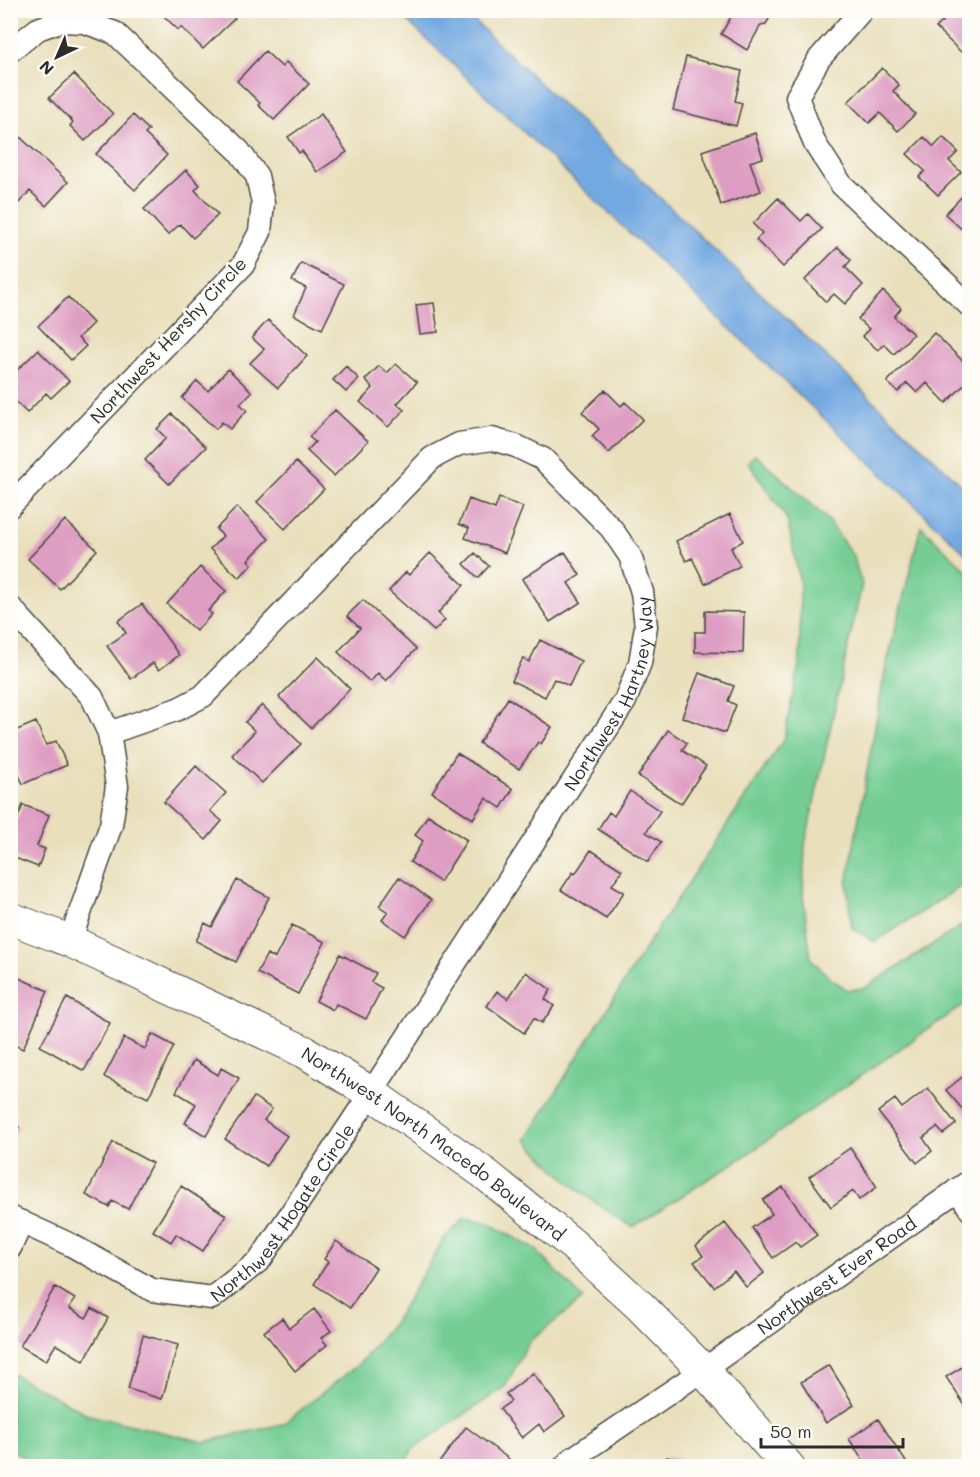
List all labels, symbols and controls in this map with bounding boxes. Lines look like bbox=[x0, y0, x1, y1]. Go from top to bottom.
north arrow bbox=[27, 27, 87, 87]
text: N bbox=[35, 56, 58, 80]
street label: Northwest Hershy Circle bbox=[84, 252, 252, 428]
street label: Northwest Hartney Way bbox=[558, 595, 659, 795]
street label: Northwest North Macedo Boulevard bbox=[297, 1041, 570, 1246]
street label: Northwest Hogate Circle bbox=[205, 1119, 359, 1307]
street label: Northwest Ever Road bbox=[752, 1211, 921, 1340]
scale bar bbox=[761, 1411, 904, 1449]
text: 50 m bbox=[770, 1419, 812, 1443]

